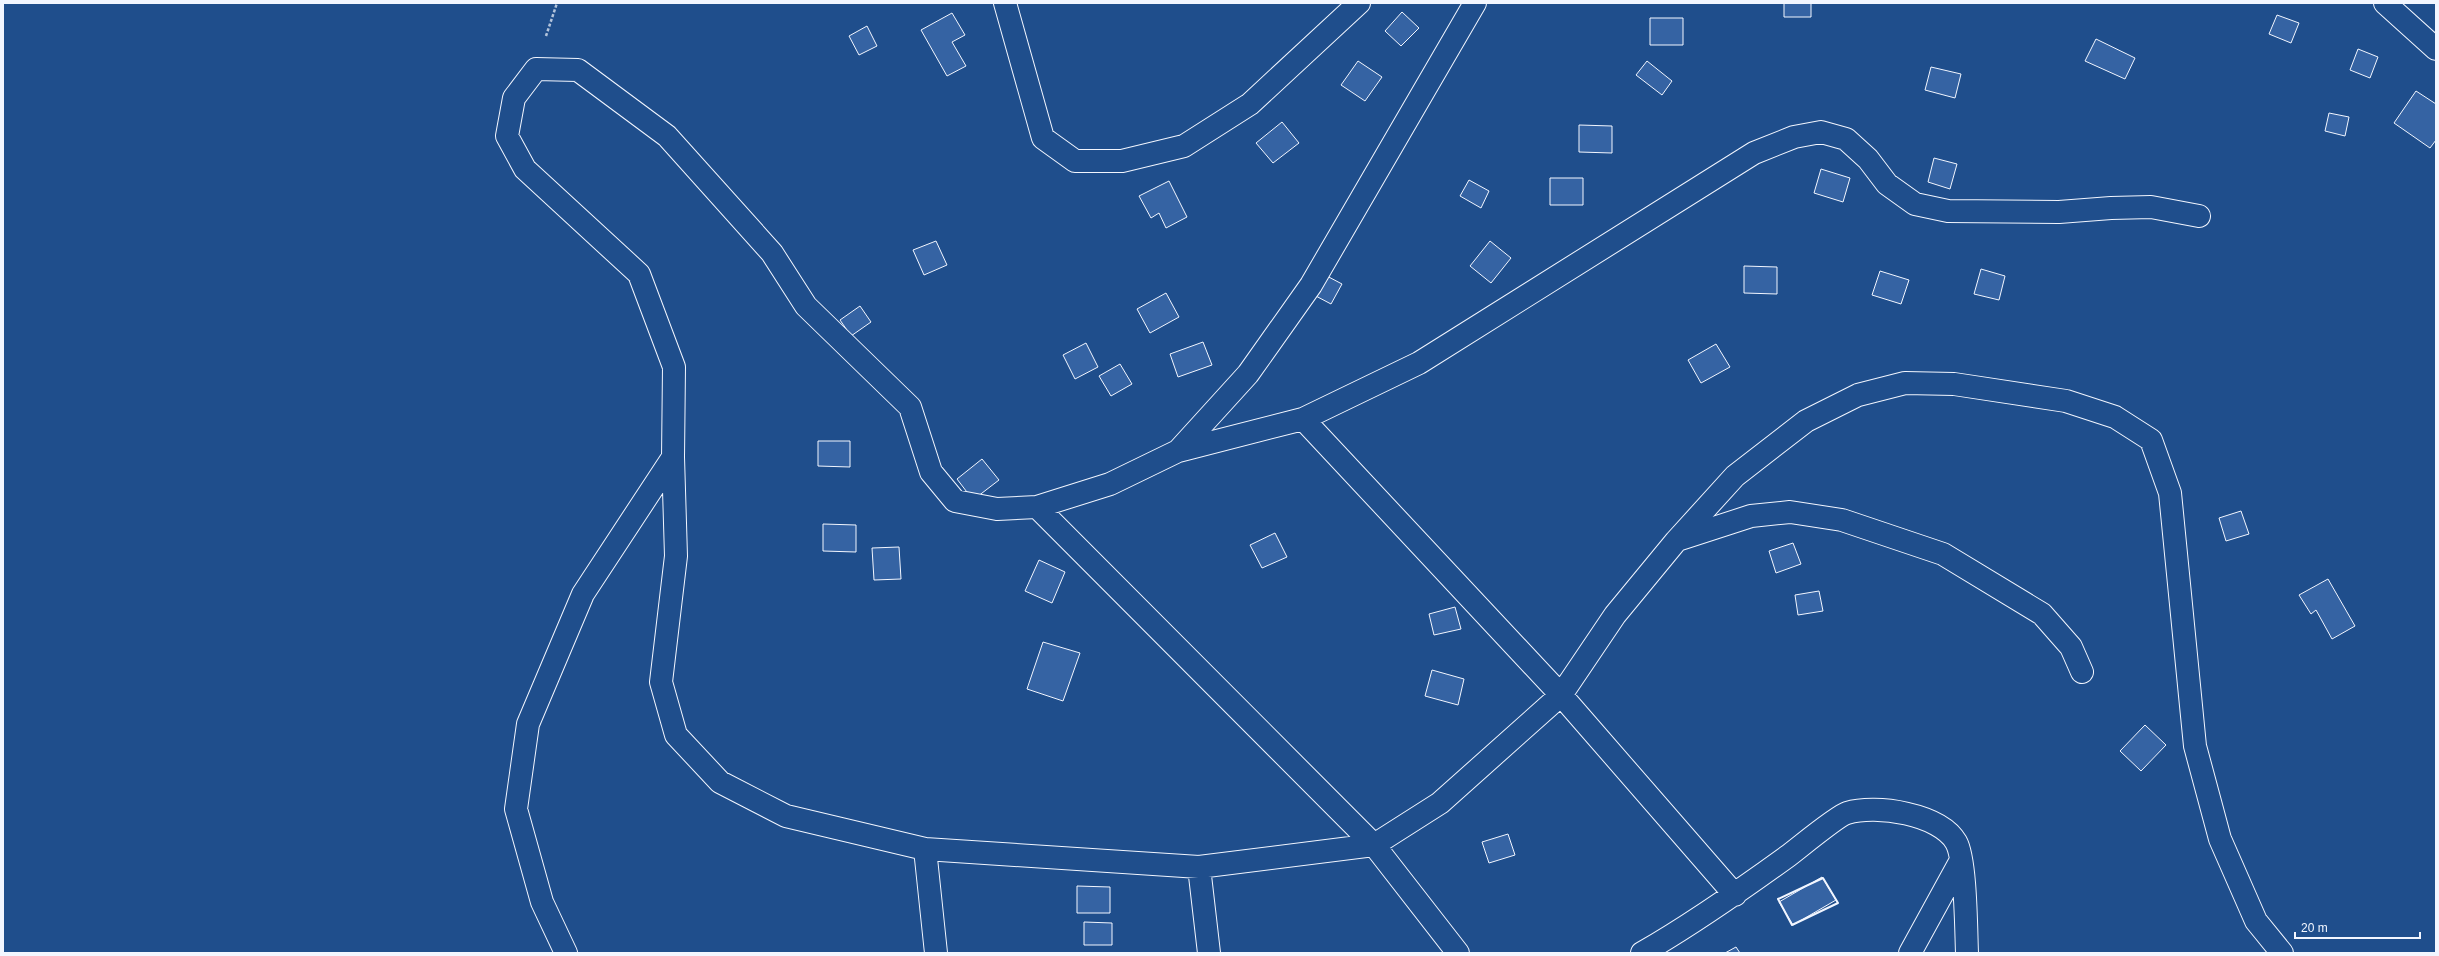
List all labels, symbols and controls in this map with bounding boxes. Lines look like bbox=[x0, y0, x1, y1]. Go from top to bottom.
scale bar bbox=[2295, 914, 2420, 940]
text: 20 m bbox=[2301, 921, 2328, 935]

